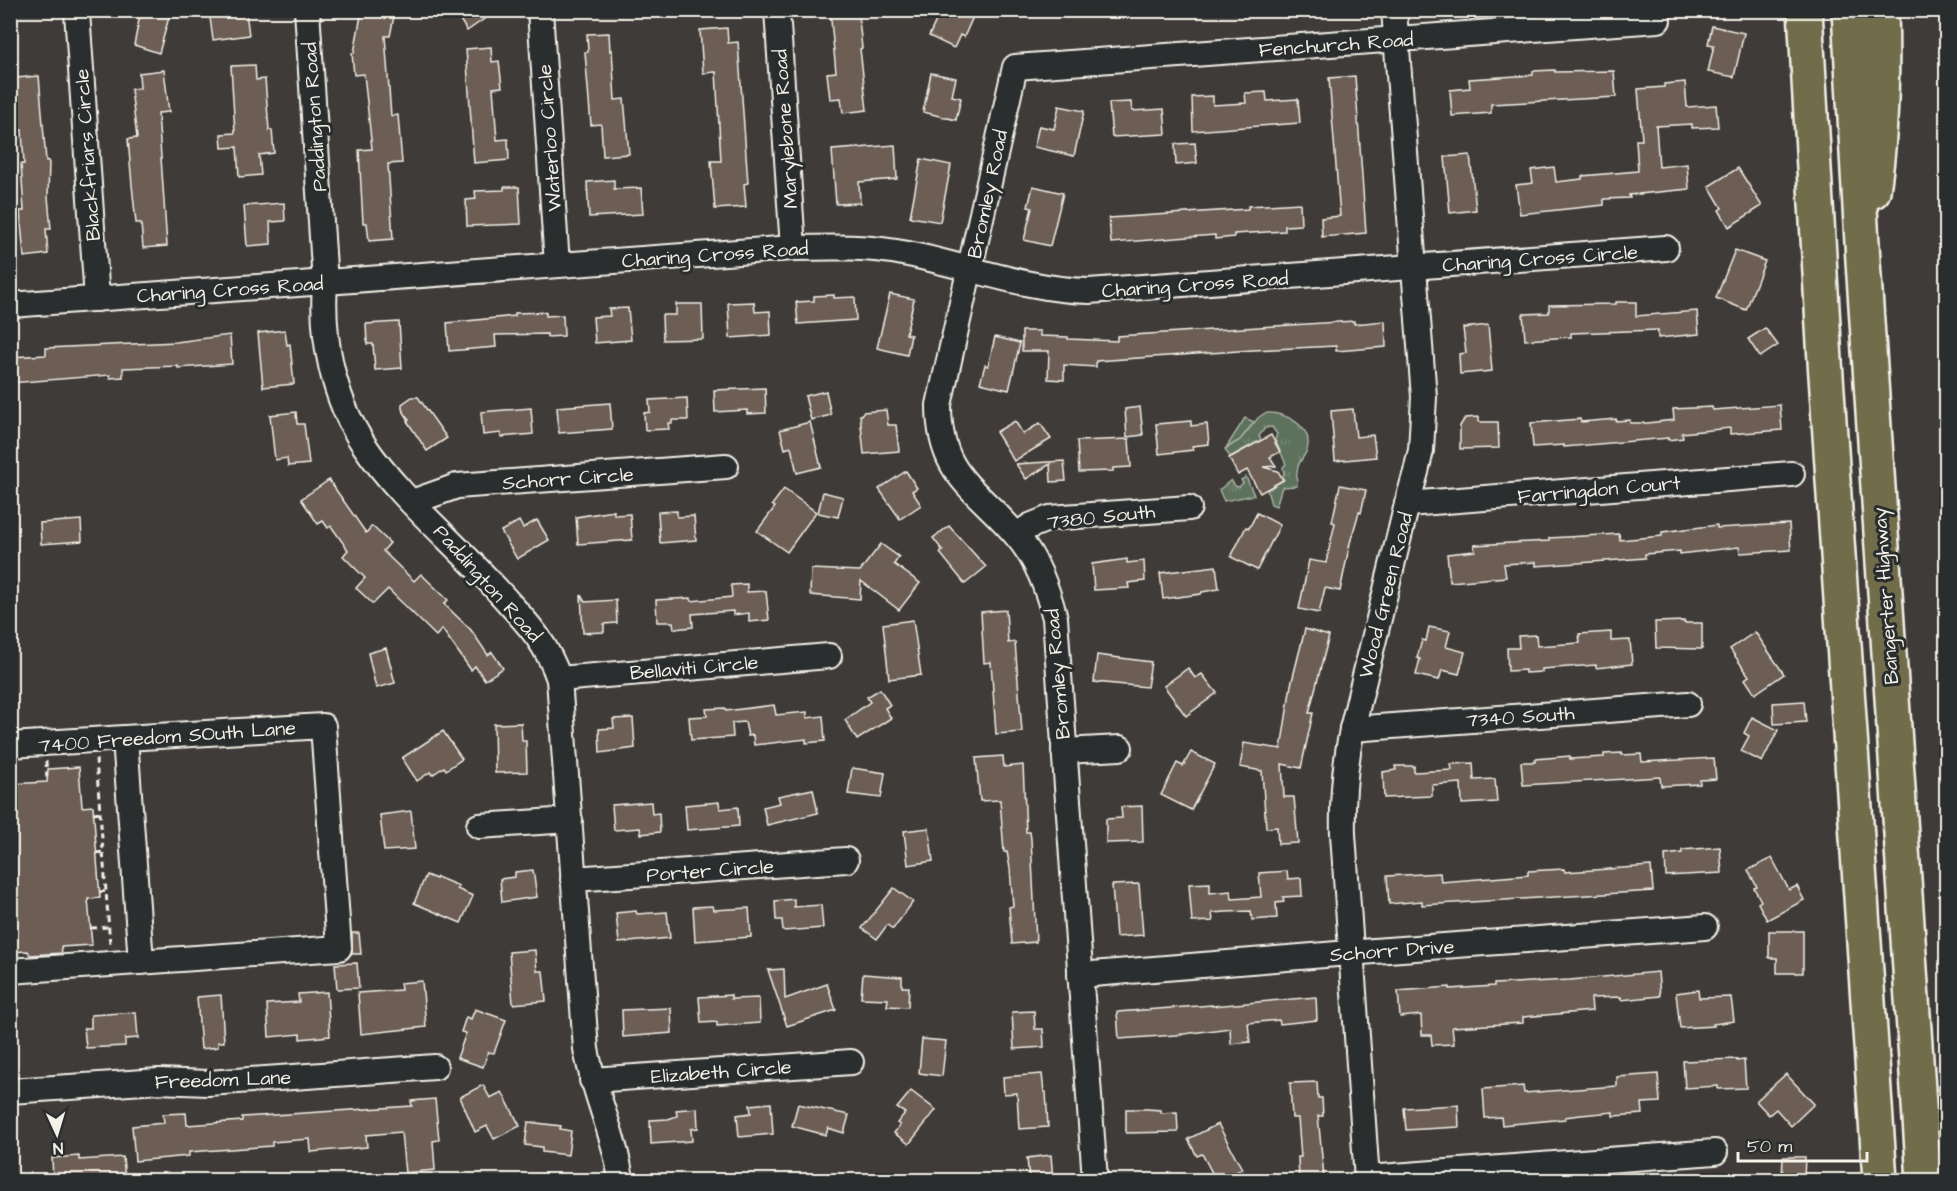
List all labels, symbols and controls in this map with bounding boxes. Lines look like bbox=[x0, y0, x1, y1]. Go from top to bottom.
street label: Fenchurch Road bbox=[1258, 26, 1414, 64]
street label: Paddington Road bbox=[296, 41, 335, 193]
street label: Marylebone Road bbox=[766, 48, 807, 210]
street label: Waterloo Circle bbox=[531, 63, 569, 212]
street label: Blackfriars Circle bbox=[68, 68, 108, 242]
street label: Bromley Road bbox=[961, 127, 1016, 261]
street label: Charing Cross Road bbox=[621, 235, 809, 276]
street label: Charing Cross Circle bbox=[1441, 238, 1639, 281]
street label: Charing Cross Road bbox=[1101, 265, 1289, 306]
street label: Charing Cross Road bbox=[136, 270, 324, 311]
street label: Schorr Circle bbox=[501, 460, 635, 498]
street label: Farringdon Court bbox=[1516, 469, 1682, 512]
street label: 7380 South bbox=[1046, 497, 1157, 537]
street label: Bangerter Highway bbox=[1866, 506, 1907, 685]
street label: Wood Green Road bbox=[1352, 509, 1420, 681]
street label: Paddington Road bbox=[426, 519, 548, 649]
street label: Bromley Road bbox=[1038, 607, 1079, 740]
street label: Bellaviti Circle bbox=[629, 648, 760, 688]
street label: 7340 South bbox=[1465, 699, 1575, 735]
street label: 7400 Freedom SOuth Lane bbox=[37, 714, 297, 760]
street label: Porter Circle bbox=[645, 853, 775, 889]
street label: Schorr Drive bbox=[1329, 933, 1456, 969]
street label: Elizabeth Circle bbox=[650, 1053, 793, 1091]
street label: Freedom Lane bbox=[154, 1064, 292, 1096]
north arrow bbox=[27, 1104, 87, 1164]
scale bar bbox=[1738, 1125, 1867, 1163]
text: 50 m bbox=[1747, 1134, 1792, 1159]
text: N bbox=[52, 1137, 64, 1159]

